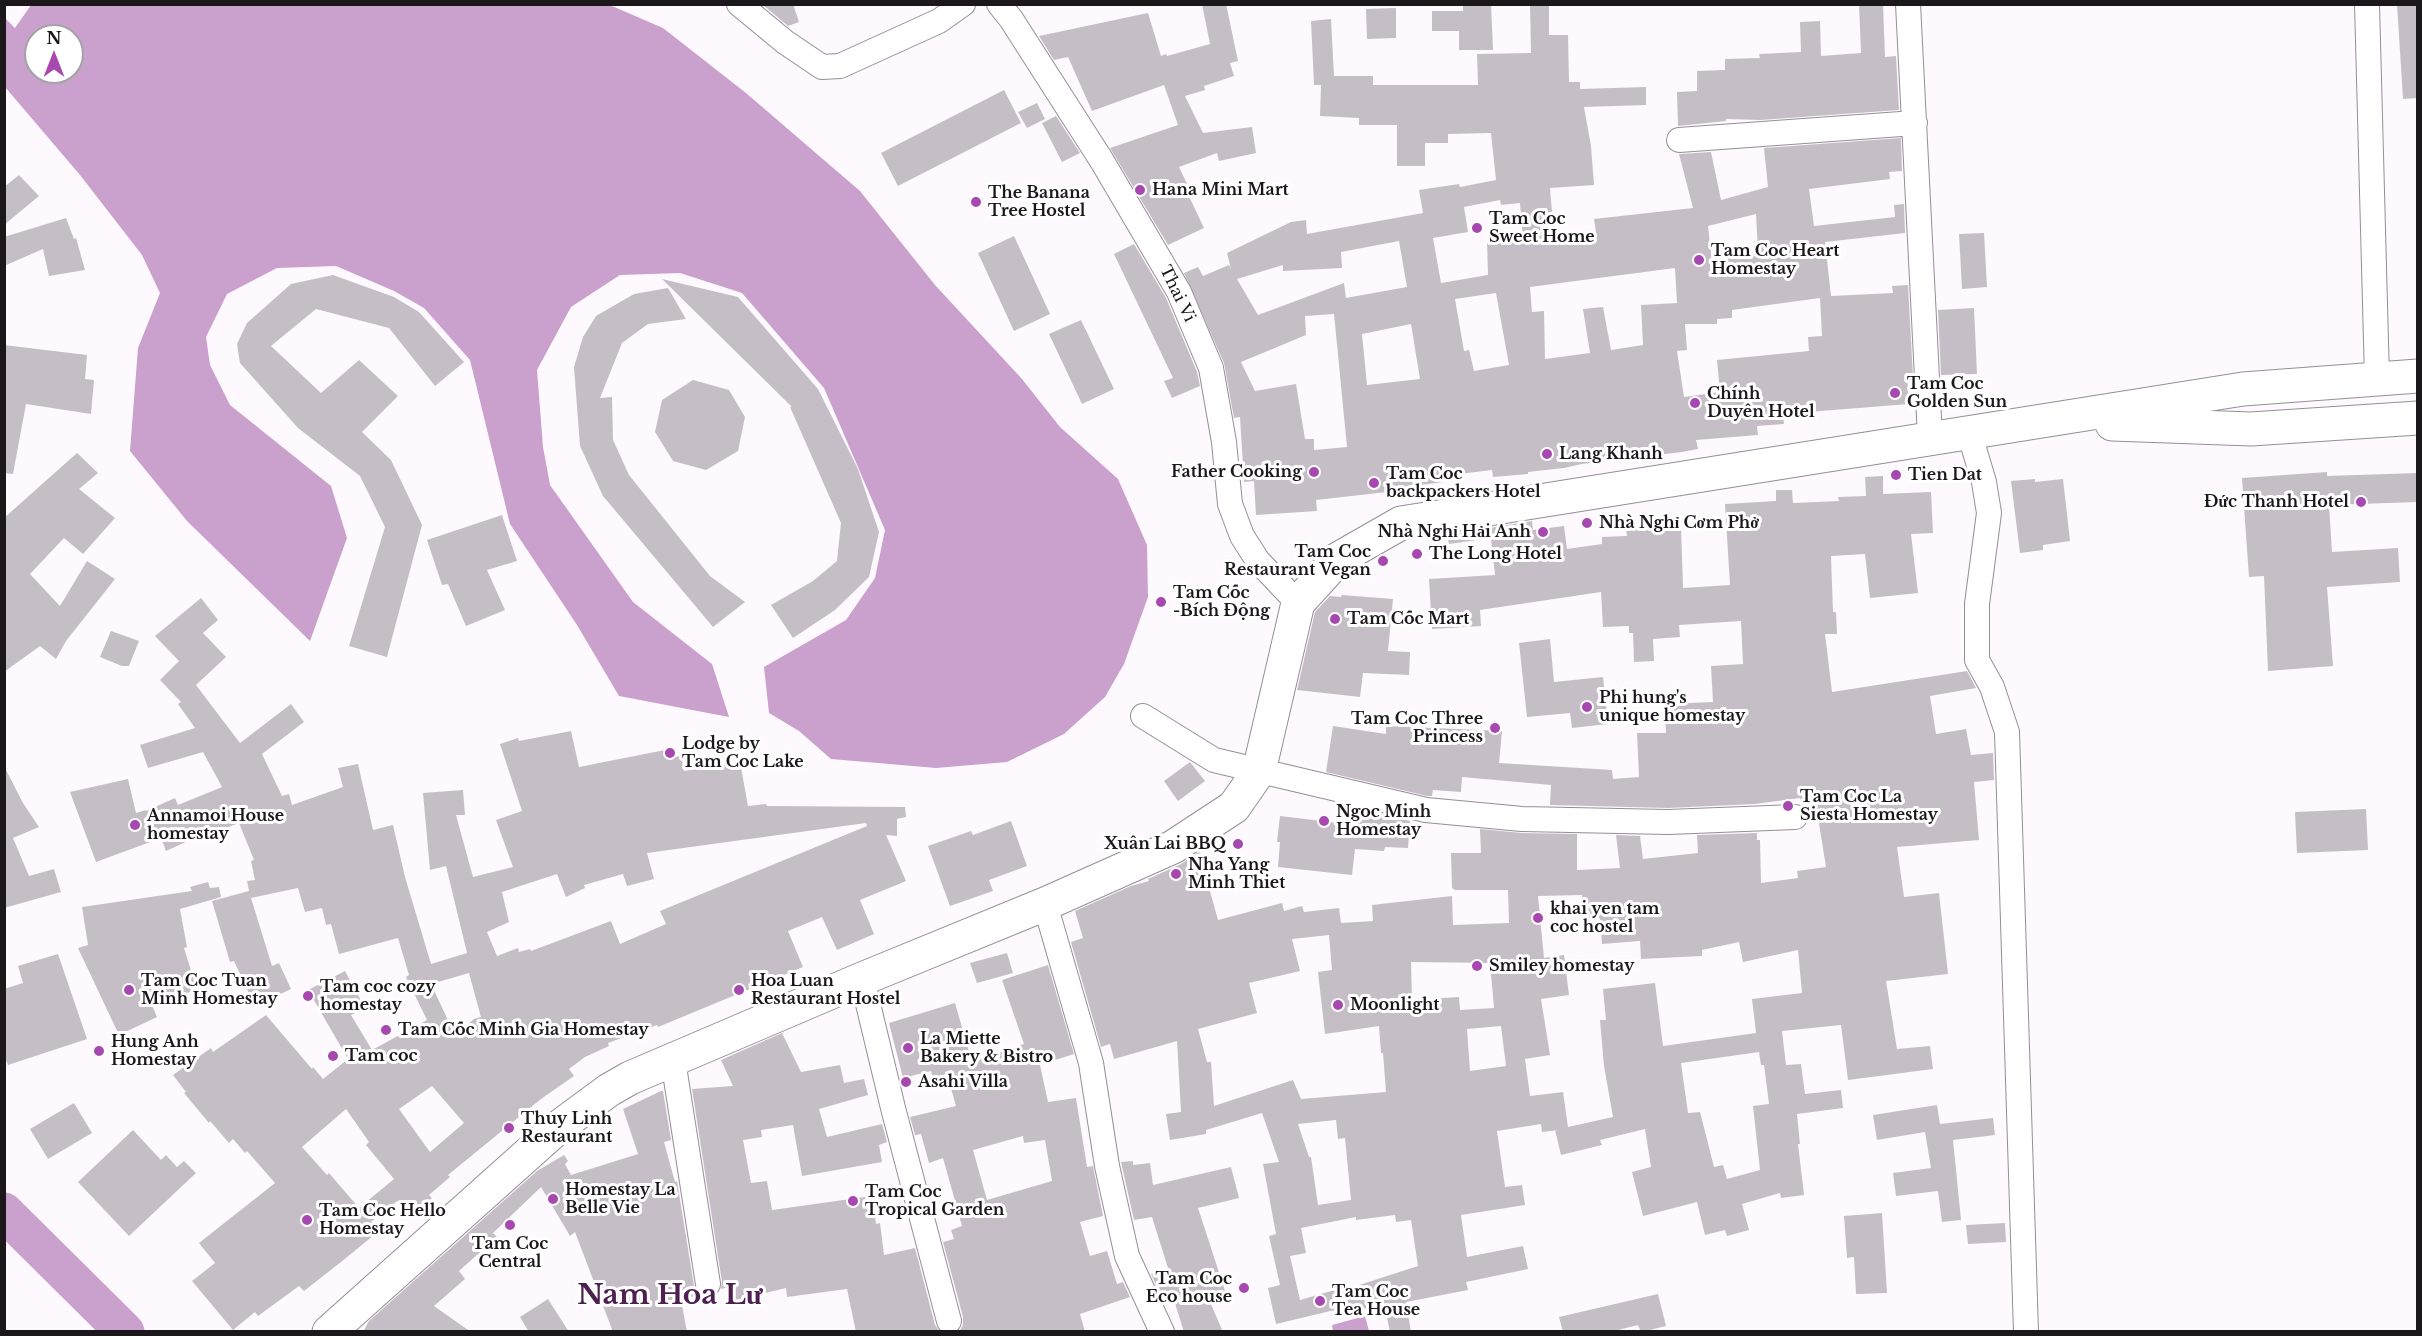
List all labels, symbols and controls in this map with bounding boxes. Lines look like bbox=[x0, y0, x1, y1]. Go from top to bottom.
north arrow bbox=[24, 24, 84, 84]
text: N bbox=[46, 28, 62, 48]
place label: Hana Mini Mart bbox=[1152, 180, 1289, 200]
place label: The Banana Tree Hostel bbox=[988, 183, 1090, 221]
marker: Hana Mini Mart bbox=[1133, 183, 1147, 197]
marker: The Banana Tree Hostel bbox=[969, 195, 983, 209]
place label: Tam Coc Sweet Home bbox=[1489, 209, 1595, 247]
marker: Tam Coc Sweet Home bbox=[1470, 221, 1484, 235]
place label: Tam Coc Heart Homestay bbox=[1711, 241, 1839, 279]
marker: Tam Coc Heart Homestay bbox=[1692, 253, 1706, 267]
street label: Thai Vi bbox=[1155, 263, 1199, 325]
place label: Tam Coc Golden Sun bbox=[1907, 374, 2007, 412]
place label: Chính Duyên Hotel bbox=[1707, 384, 1815, 422]
marker: Tam Coc Golden Sun bbox=[1888, 386, 1902, 400]
marker: Chính Duyên Hotel bbox=[1688, 396, 1702, 410]
place label: Lang Khanh bbox=[1559, 444, 1663, 464]
marker: Lang Khanh bbox=[1540, 447, 1554, 461]
place label: Father Cooking bbox=[1171, 462, 1302, 482]
place label: Tam Coc backpackers Hotel bbox=[1386, 464, 1541, 502]
marker: Father Cooking bbox=[1307, 465, 1321, 479]
place label: Tien Dat bbox=[1908, 465, 1982, 485]
marker: Tien Dat bbox=[1889, 468, 1903, 482]
marker: Tam Coc backpackers Hotel bbox=[1367, 476, 1381, 490]
place label: Đức Thanh Hotel bbox=[2204, 492, 2349, 512]
marker: Đức Thanh Hotel bbox=[2354, 495, 2368, 509]
place label: Nhà Nghỉ Cơm Phở bbox=[1599, 513, 1759, 533]
marker: Nhà Nghỉ Cơm Phở bbox=[1580, 516, 1594, 530]
place label: Nhà Nghỉ Hải Anh bbox=[1377, 522, 1531, 542]
marker: Nhà Nghỉ Hải Anh bbox=[1536, 525, 1550, 539]
place label: Tam Coc Restaurant Vegan bbox=[1224, 542, 1371, 580]
place label: The Long Hotel bbox=[1429, 544, 1562, 564]
marker: The Long Hotel bbox=[1410, 547, 1424, 561]
marker: Tam Coc Restaurant Vegan bbox=[1376, 554, 1390, 568]
place label: Tam Cốc -Bích Động bbox=[1173, 583, 1270, 621]
marker: Tam Cốc -Bích Động bbox=[1154, 595, 1168, 609]
place label: Tam Cốc Mart bbox=[1347, 609, 1469, 629]
marker: Tam Cốc Mart bbox=[1328, 612, 1342, 626]
place label: Phi hung's unique homestay bbox=[1599, 688, 1745, 726]
marker: Phi hung's unique homestay bbox=[1580, 700, 1594, 714]
place label: Tam Coc Three Princess bbox=[1351, 709, 1483, 747]
marker: Tam Coc Three Princess bbox=[1488, 721, 1502, 735]
place label: Lodge by Tam Coc Lake bbox=[682, 734, 804, 772]
marker: Lodge by Tam Coc Lake bbox=[663, 746, 677, 760]
place label: Tam Coc La Siesta Homestay bbox=[1800, 787, 1938, 825]
marker: Tam Coc La Siesta Homestay bbox=[1781, 799, 1795, 813]
place label: Ngoc Minh Homestay bbox=[1336, 802, 1431, 840]
place label: Annamoi House homestay bbox=[147, 806, 284, 844]
marker: Ngoc Minh Homestay bbox=[1317, 814, 1331, 828]
marker: Annamoi House homestay bbox=[128, 818, 142, 832]
place label: Xuân Lai BBQ bbox=[1104, 834, 1226, 854]
marker: Xuân Lai BBQ bbox=[1231, 837, 1245, 851]
place label: Nha Yang Minh Thiet bbox=[1188, 855, 1285, 893]
marker: Nha Yang Minh Thiet bbox=[1169, 867, 1183, 881]
place label: khai yen tam coc hostel bbox=[1550, 899, 1660, 937]
marker: khai yen tam coc hostel bbox=[1531, 911, 1545, 925]
place label: Smiley homestay bbox=[1489, 956, 1634, 976]
marker: Smiley homestay bbox=[1470, 959, 1484, 973]
place label: Tam Coc Tuan Minh Homestay bbox=[141, 971, 277, 1009]
place label: Hoa Luan Restaurant Hostel bbox=[751, 971, 900, 1009]
place label: Tam coc cozy homestay bbox=[320, 977, 436, 1015]
marker: Tam Coc Tuan Minh Homestay bbox=[122, 983, 136, 997]
marker: Hoa Luan Restaurant Hostel bbox=[732, 983, 746, 997]
marker: Tam coc cozy homestay bbox=[301, 989, 315, 1003]
place label: Moonlight bbox=[1350, 995, 1439, 1015]
marker: Moonlight bbox=[1331, 998, 1345, 1012]
place label: Tam Cốc Minh Gia Homestay bbox=[398, 1020, 649, 1040]
marker: Tam Cốc Minh Gia Homestay bbox=[379, 1023, 393, 1037]
place label: La Miette Bakery & Bistro bbox=[920, 1029, 1053, 1067]
place label: Hung Anh Homestay bbox=[111, 1032, 199, 1070]
marker: La Miette Bakery & Bistro bbox=[901, 1041, 915, 1055]
marker: Hung Anh Homestay bbox=[92, 1044, 106, 1058]
place label: Tam coc bbox=[345, 1046, 417, 1066]
marker: Tam coc bbox=[326, 1049, 340, 1063]
place label: Asahi Villa bbox=[918, 1072, 1008, 1092]
marker: Asahi Villa bbox=[899, 1075, 913, 1089]
place label: Thuy Linh Restaurant bbox=[521, 1109, 612, 1147]
marker: Thuy Linh Restaurant bbox=[502, 1121, 516, 1135]
place label: Homestay La Belle Vie bbox=[565, 1180, 676, 1218]
place label: Tam Coc Tropical Garden bbox=[865, 1182, 1004, 1220]
marker: Homestay La Belle Vie bbox=[546, 1192, 560, 1206]
marker: Tam Coc Tropical Garden bbox=[846, 1194, 860, 1208]
place label: Tam Coc Hello Homestay bbox=[319, 1201, 446, 1239]
marker: Tam Coc Hello Homestay bbox=[300, 1213, 314, 1227]
marker: Tam Coc Central bbox=[503, 1218, 517, 1232]
place label: Tam Coc Central bbox=[472, 1234, 548, 1272]
place label: Tam Coc Eco house bbox=[1146, 1269, 1232, 1307]
district label: Nam Hoa Lư bbox=[577, 1279, 763, 1313]
marker: Tam Coc Eco house bbox=[1237, 1281, 1251, 1295]
place label: Tam Coc Tea House bbox=[1332, 1282, 1420, 1320]
marker: Tam Coc Tea House bbox=[1313, 1294, 1327, 1308]

